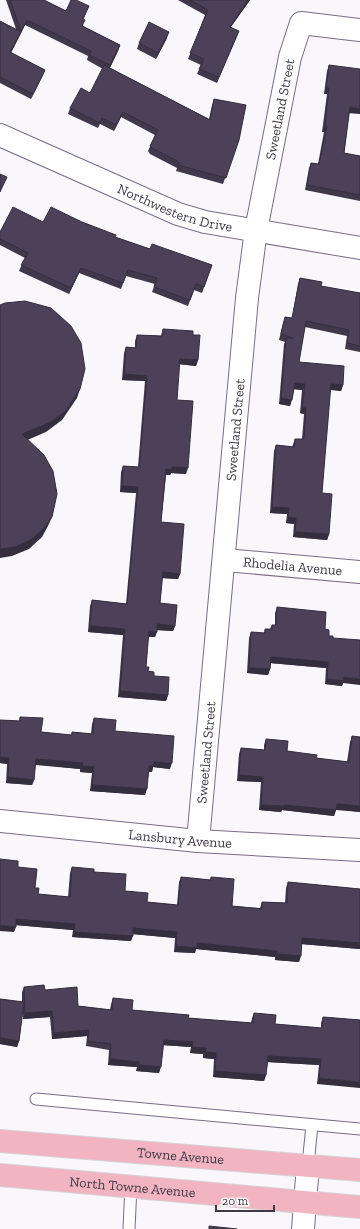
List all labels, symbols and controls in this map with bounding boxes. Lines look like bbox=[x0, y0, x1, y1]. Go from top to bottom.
street label: Sweetland Street bbox=[262, 56, 298, 161]
street label: Northwestern Drive bbox=[115, 180, 234, 235]
street label: Sweetland Street bbox=[222, 377, 248, 482]
street label: Rhodelia Avenue bbox=[242, 553, 343, 579]
street label: Sweetland Street bbox=[193, 700, 219, 804]
street label: Lansbury Avenue bbox=[128, 826, 233, 851]
street label: Towne Avenue bbox=[136, 1144, 225, 1168]
street label: North Towne Avenue bbox=[69, 1173, 197, 1201]
scale bar bbox=[216, 1187, 274, 1213]
text: 20 m bbox=[222, 1194, 249, 1208]

